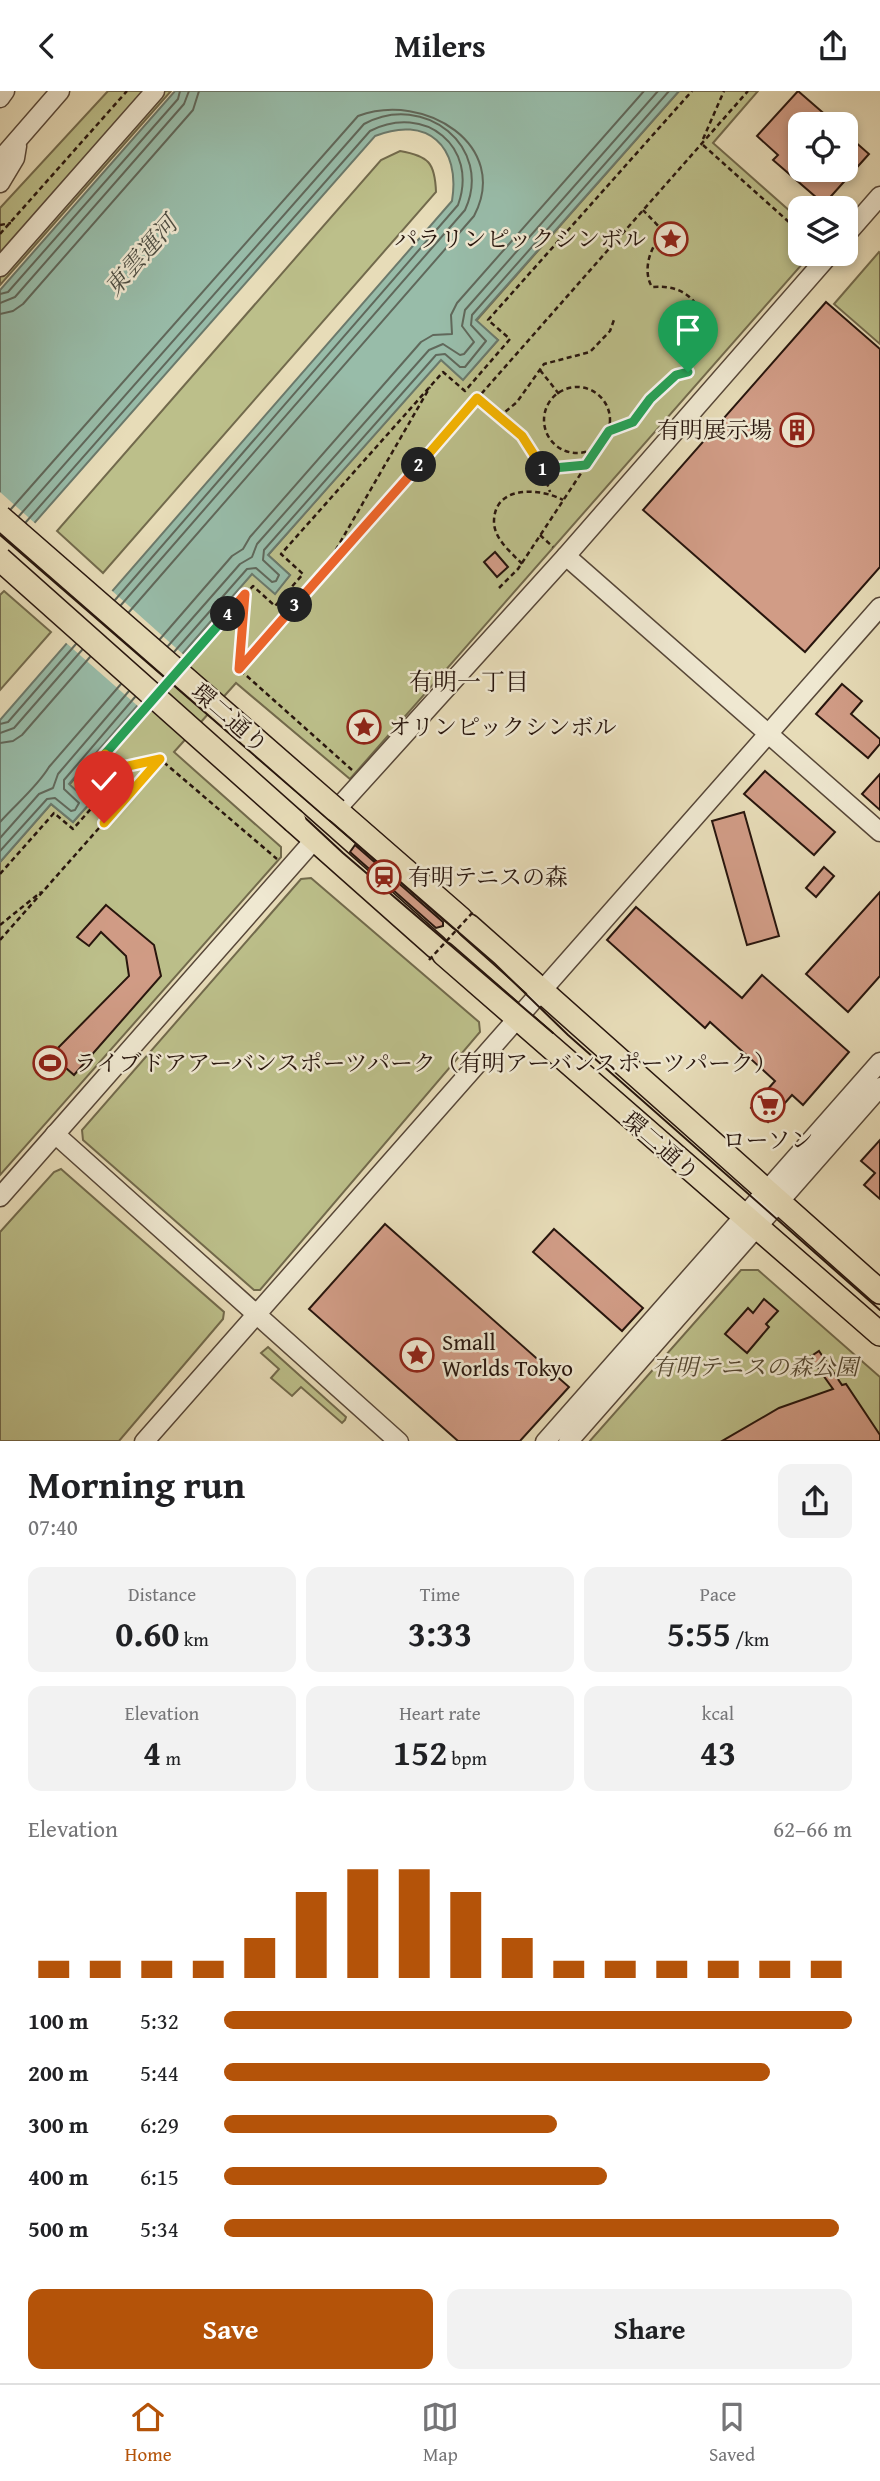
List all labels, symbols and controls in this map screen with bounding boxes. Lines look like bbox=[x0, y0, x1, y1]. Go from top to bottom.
text: Milers bbox=[394, 22, 486, 69]
icon: back bbox=[28, 27, 66, 65]
icon: share bbox=[814, 27, 852, 65]
map controls bbox=[788, 112, 858, 266]
button: locate bbox=[788, 112, 858, 182]
button: layers bbox=[788, 196, 858, 266]
water label: 東雲運河 bbox=[96, 205, 188, 303]
place icon: パラリンピックシンボル bbox=[652, 220, 690, 258]
place label: パラリンピックシンボル bbox=[394, 222, 646, 255]
pin bbox=[658, 300, 718, 372]
icon: arrive bbox=[669, 311, 707, 349]
building icon: 有明展示場 bbox=[778, 411, 816, 449]
place label: 有明展示場 bbox=[657, 413, 772, 446]
pin: 2 bbox=[402, 447, 436, 483]
text: 2 bbox=[414, 450, 423, 478]
pin: 1 bbox=[526, 451, 560, 487]
text: 1 bbox=[538, 454, 547, 482]
pin: 3 bbox=[278, 587, 312, 623]
text: 3 bbox=[290, 590, 299, 618]
pin: 4 bbox=[210, 596, 246, 631]
text: 4 bbox=[223, 599, 232, 627]
district label: 有明一丁目 bbox=[409, 664, 529, 699]
street label: 環二通り bbox=[185, 675, 276, 760]
place icon: オリンピックシンボル bbox=[345, 708, 383, 746]
place label: オリンピックシンボル bbox=[388, 710, 617, 743]
pin bbox=[74, 751, 134, 823]
icon: check bbox=[85, 762, 123, 800]
station icon: 有明テニスの森 bbox=[365, 858, 403, 896]
place label: 有明テニスの森 bbox=[408, 860, 568, 893]
sports icon: ライブドアアーバンスポーツパーク（有明アーバンスポーツパーク） bbox=[31, 1044, 69, 1082]
place label: ライブドアアーバンスポーツパーク（有明アーバンスポーツパーク） bbox=[74, 1046, 777, 1079]
supermarket icon: ローソン bbox=[749, 1086, 787, 1124]
street label: 環二通り bbox=[616, 1103, 707, 1188]
place label: ローソン bbox=[722, 1123, 814, 1156]
place label: Small Worlds Tokyo bbox=[442, 1325, 573, 1384]
place icon: Small Worlds Tokyo bbox=[398, 1336, 436, 1374]
park label: 有明テニスの森公園 bbox=[652, 1350, 862, 1383]
text: Morning run bbox=[28, 1456, 245, 1512]
button: share bbox=[778, 1464, 852, 1538]
text: 07:40 bbox=[28, 1510, 78, 1543]
text: Distance bbox=[128, 1580, 196, 1608]
text: Time bbox=[420, 1580, 460, 1608]
text: Pace bbox=[700, 1580, 736, 1608]
text: 0.60 bbox=[115, 1608, 179, 1659]
text: 3:33 bbox=[408, 1608, 472, 1659]
text: 5:55 bbox=[667, 1608, 731, 1659]
text: km bbox=[179, 1625, 209, 1653]
text: /km bbox=[731, 1625, 769, 1653]
text: Elevation bbox=[125, 1699, 199, 1727]
text: Heart rate bbox=[399, 1699, 481, 1727]
text: kcal bbox=[702, 1699, 734, 1727]
text: 4 bbox=[143, 1727, 161, 1778]
text: 152 bbox=[393, 1727, 447, 1778]
text: 43 bbox=[700, 1727, 736, 1778]
text: m bbox=[161, 1744, 181, 1772]
text: bpm bbox=[447, 1744, 487, 1772]
text: Elevation bbox=[28, 1812, 118, 1845]
text: 62–66 m bbox=[773, 1812, 852, 1845]
text: 100 m bbox=[28, 2004, 89, 2037]
text: 5:32 bbox=[140, 2004, 179, 2037]
text: 200 m bbox=[28, 2056, 89, 2089]
text: 5:44 bbox=[140, 2056, 179, 2089]
text: 300 m bbox=[28, 2108, 89, 2141]
text: 6:29 bbox=[140, 2108, 179, 2141]
text: 400 m bbox=[28, 2160, 89, 2193]
text: 6:15 bbox=[140, 2160, 179, 2193]
text: 500 m bbox=[28, 2212, 89, 2245]
text: 5:34 bbox=[140, 2212, 179, 2245]
button: Save bbox=[28, 2289, 433, 2369]
button: Share bbox=[447, 2289, 852, 2369]
tab: Home bbox=[125, 2398, 172, 2468]
tab: Map bbox=[421, 2398, 459, 2468]
tab: Saved bbox=[709, 2398, 755, 2468]

